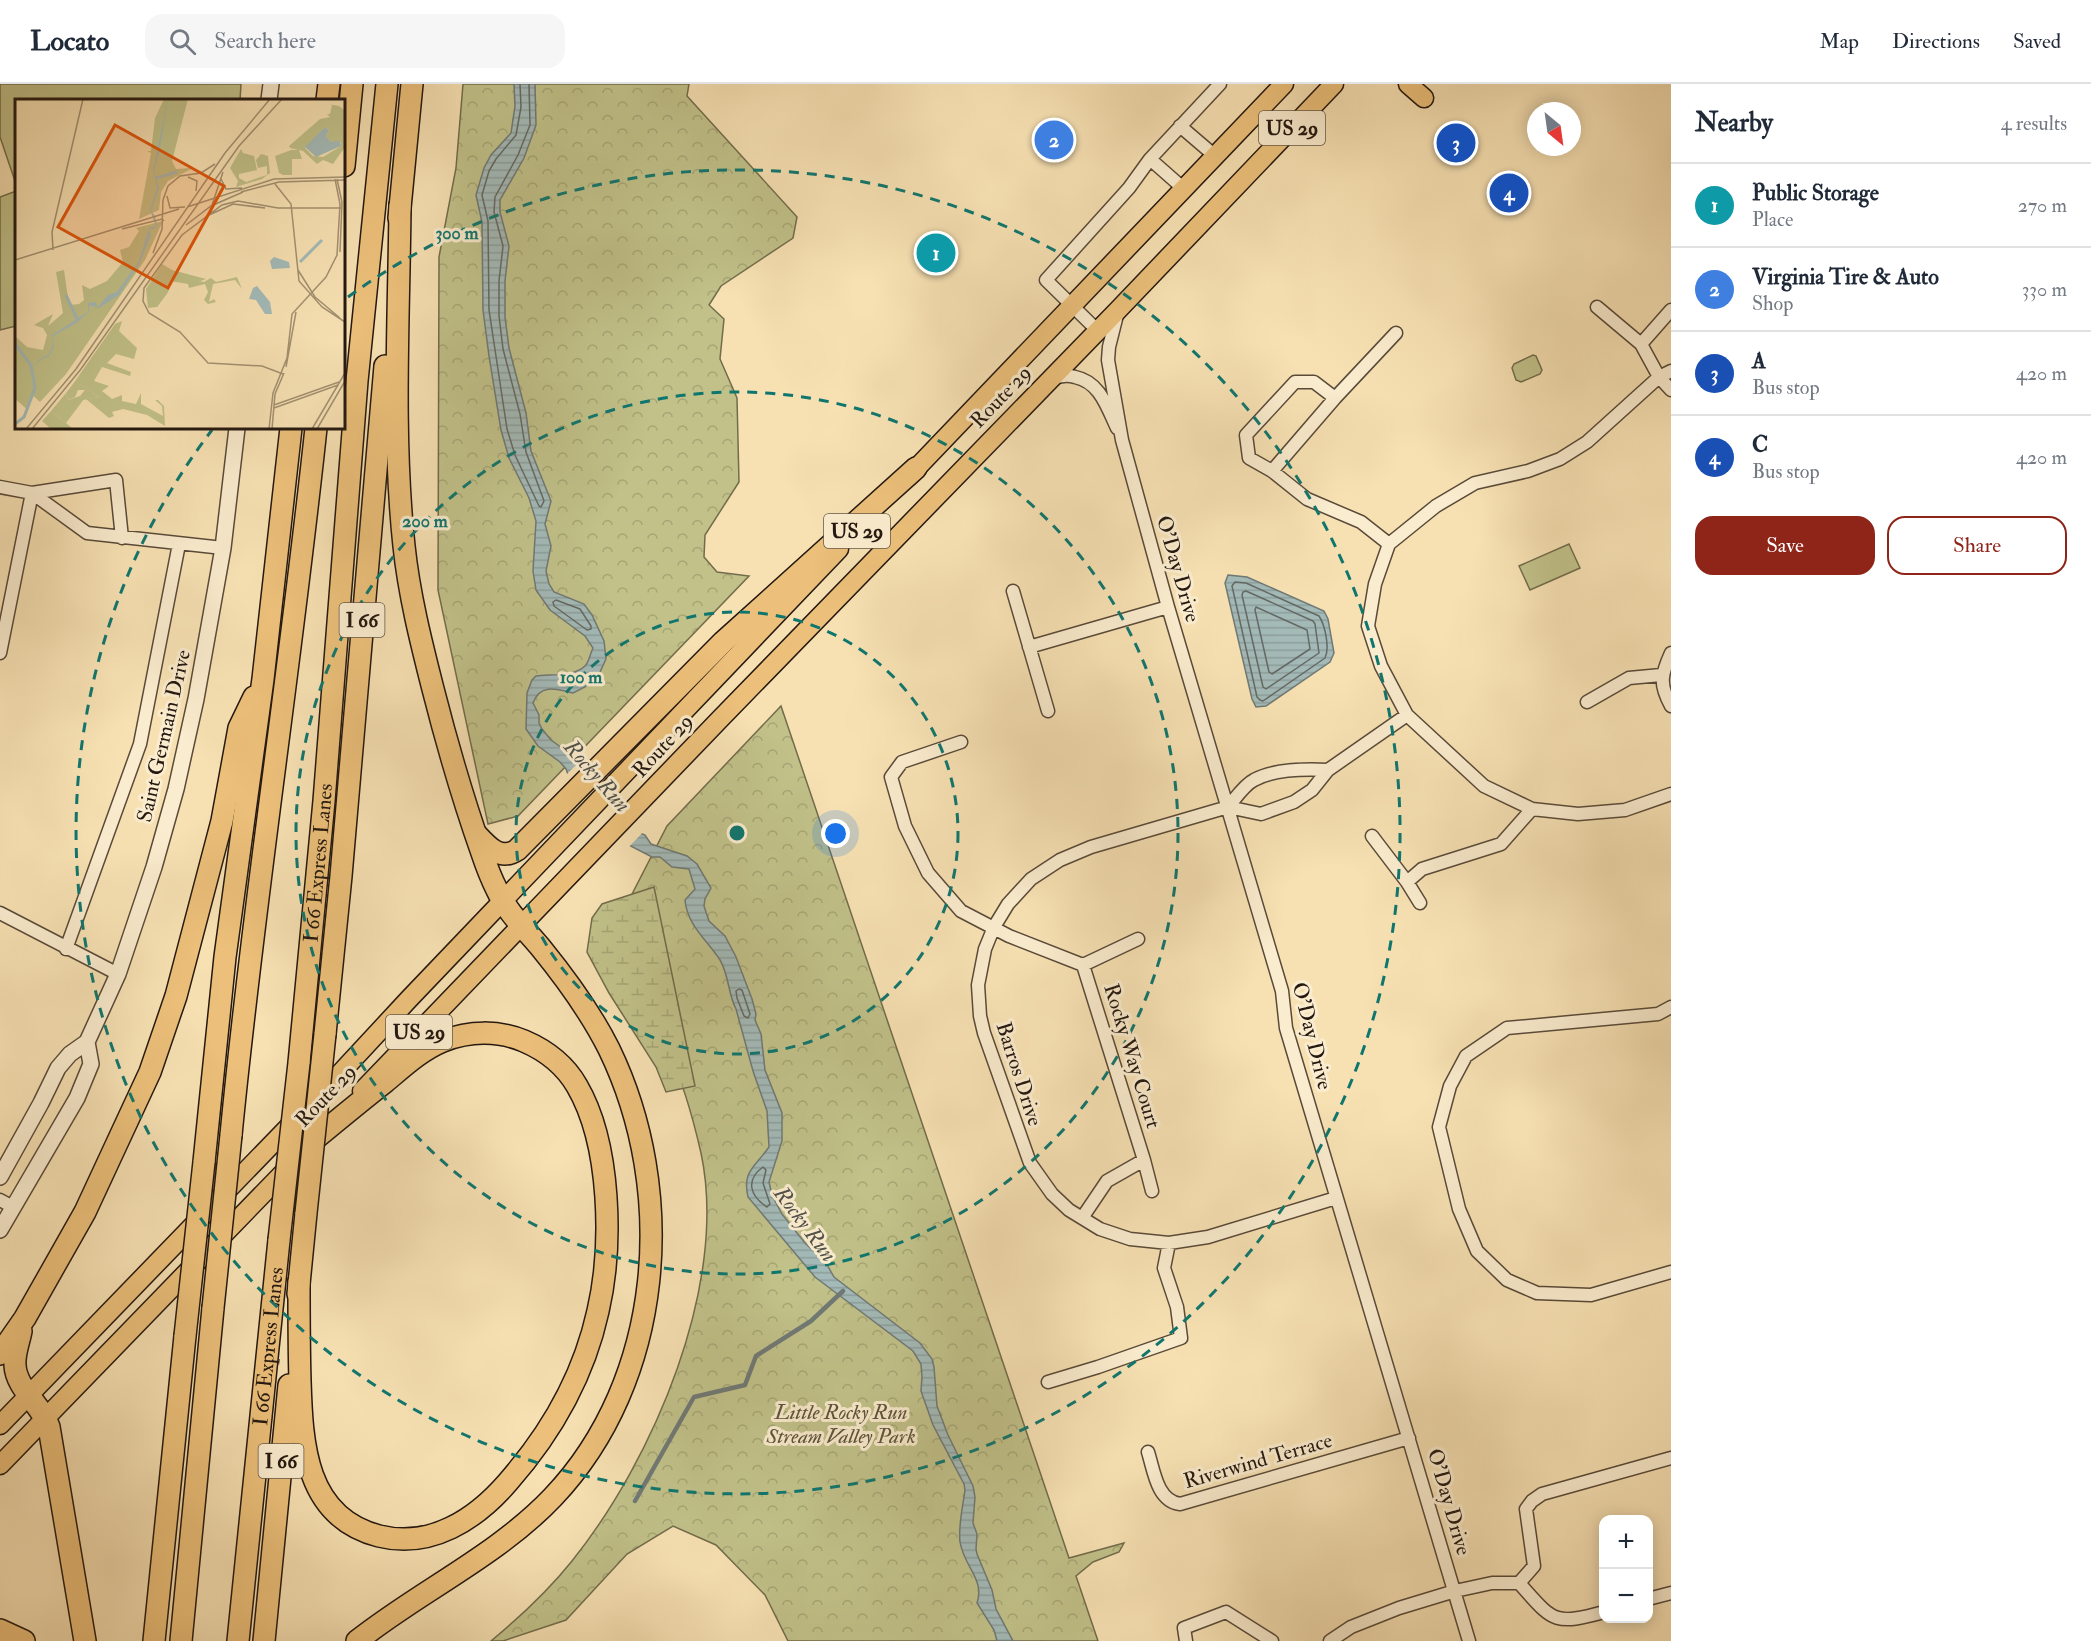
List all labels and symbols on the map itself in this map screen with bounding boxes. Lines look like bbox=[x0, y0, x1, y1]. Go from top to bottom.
inset map bbox=[15, 99, 345, 429]
north arrow bbox=[1527, 102, 1581, 156]
road number: US 29 bbox=[1259, 111, 1325, 145]
pin: 2 bbox=[1034, 118, 1074, 162]
pin: 3 bbox=[1436, 120, 1476, 166]
pin: 4 bbox=[1490, 170, 1528, 216]
text: 300 m bbox=[435, 222, 480, 245]
pin: 1 bbox=[916, 230, 956, 276]
street label: Route 29 bbox=[964, 360, 1038, 434]
text: 200 m bbox=[402, 510, 449, 533]
street label: O'Day Drive bbox=[1150, 513, 1206, 626]
road number: US 29 bbox=[824, 514, 890, 548]
road number: I 66 bbox=[340, 603, 385, 637]
street label: Saint Germain Drive bbox=[131, 647, 197, 825]
text: 100 m bbox=[560, 666, 603, 689]
street label: Route 29 bbox=[627, 709, 699, 783]
water label: Rocky Run bbox=[557, 733, 636, 818]
street label: I 66 Express Lanes bbox=[297, 782, 339, 944]
your location bbox=[821, 819, 850, 848]
centre of rings bbox=[727, 823, 747, 843]
street label: Rocky Way Court bbox=[1097, 980, 1167, 1132]
street label: O'Day Drive bbox=[1286, 980, 1338, 1093]
road number: US 29 bbox=[386, 1015, 452, 1049]
street label: Barros Drive bbox=[990, 1019, 1049, 1130]
street label: Route 29 bbox=[289, 1059, 363, 1133]
water label: Rocky Run bbox=[767, 1180, 843, 1267]
street label: I 66 Express Lanes bbox=[247, 1266, 290, 1427]
park label: Little Rocky Run Stream Valley Park bbox=[765, 1399, 916, 1450]
street label: Riverwind Terrace bbox=[1181, 1427, 1336, 1495]
road number: I 66 bbox=[258, 1444, 304, 1478]
street label: O'Day Drive bbox=[1421, 1446, 1477, 1559]

